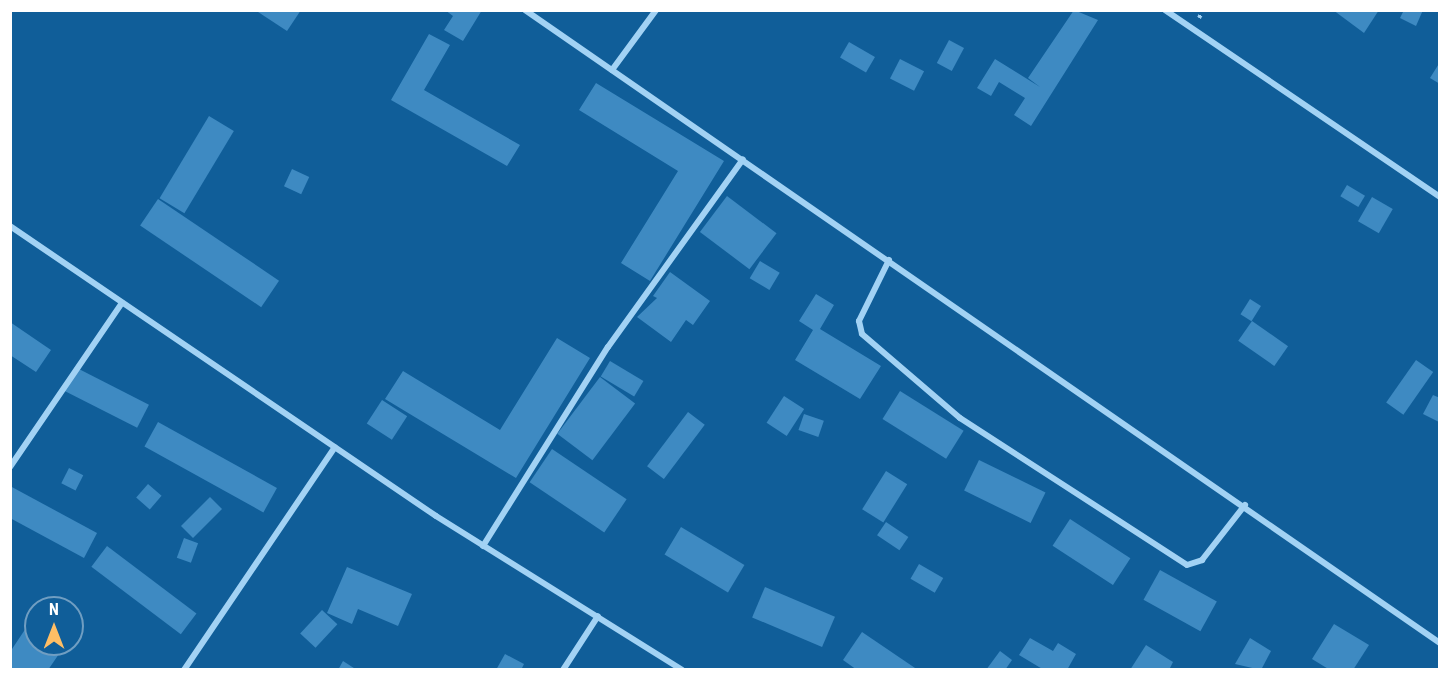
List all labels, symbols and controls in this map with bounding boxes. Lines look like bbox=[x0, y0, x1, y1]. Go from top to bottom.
north arrow bbox=[24, 596, 84, 656]
text: N bbox=[49, 600, 59, 619]

